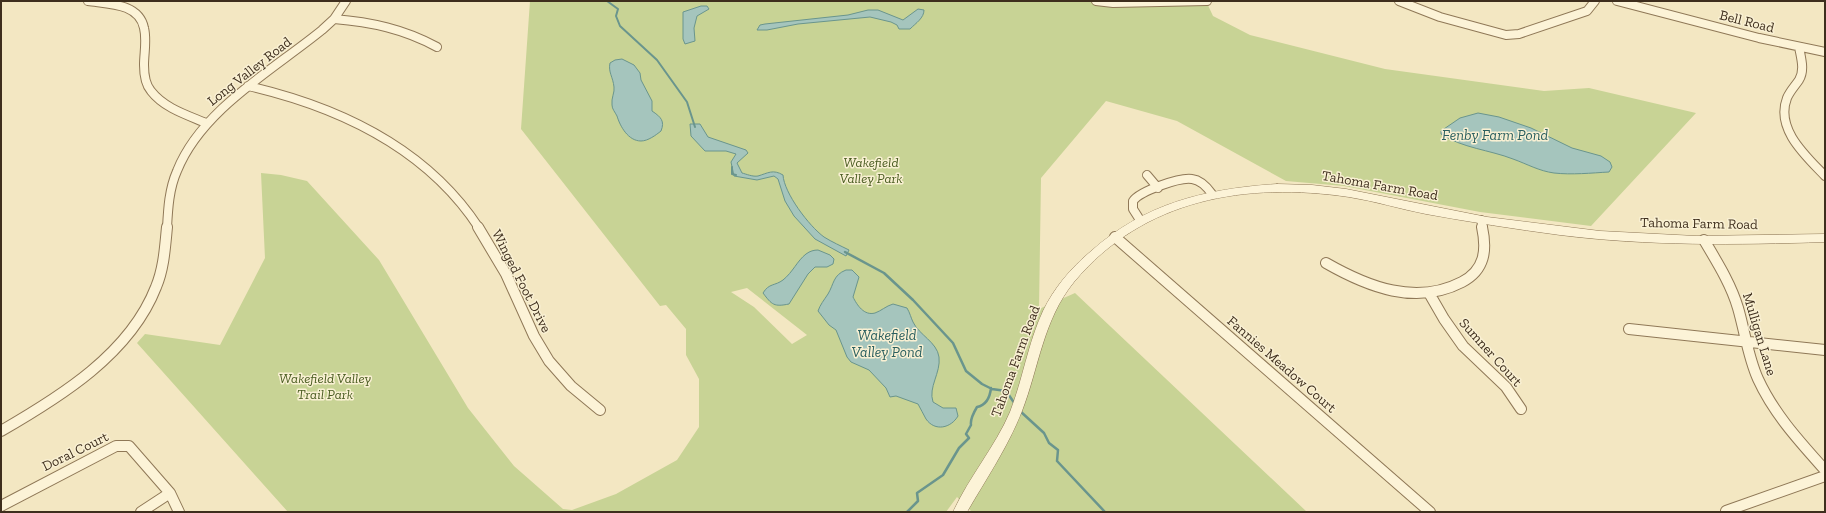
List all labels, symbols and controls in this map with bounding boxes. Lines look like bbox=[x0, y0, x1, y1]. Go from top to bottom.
street label: Bell Road bbox=[1718, 6, 1776, 37]
street label: Long Valley Road bbox=[204, 33, 295, 110]
water label: Fenby Farm Pond bbox=[1442, 126, 1549, 144]
park label: Wakefield Valley Park bbox=[839, 154, 903, 187]
street label: Tahoma Farm Road bbox=[1320, 167, 1440, 204]
street label: Tahoma Farm Road bbox=[1640, 214, 1758, 233]
street label: Winged Foot Drive bbox=[488, 227, 555, 336]
street label: Mulligan Lane bbox=[1739, 291, 1780, 378]
street label: Tahoma Farm Road bbox=[987, 303, 1044, 419]
street label: Fannies Meadow Court bbox=[1224, 312, 1340, 417]
street label: Sumner Court bbox=[1456, 315, 1526, 391]
water label: Wakefield Valley Pond bbox=[852, 326, 923, 361]
park label: Wakefield Valley Trail Park bbox=[279, 370, 371, 403]
street label: Doral Court bbox=[39, 428, 112, 475]

